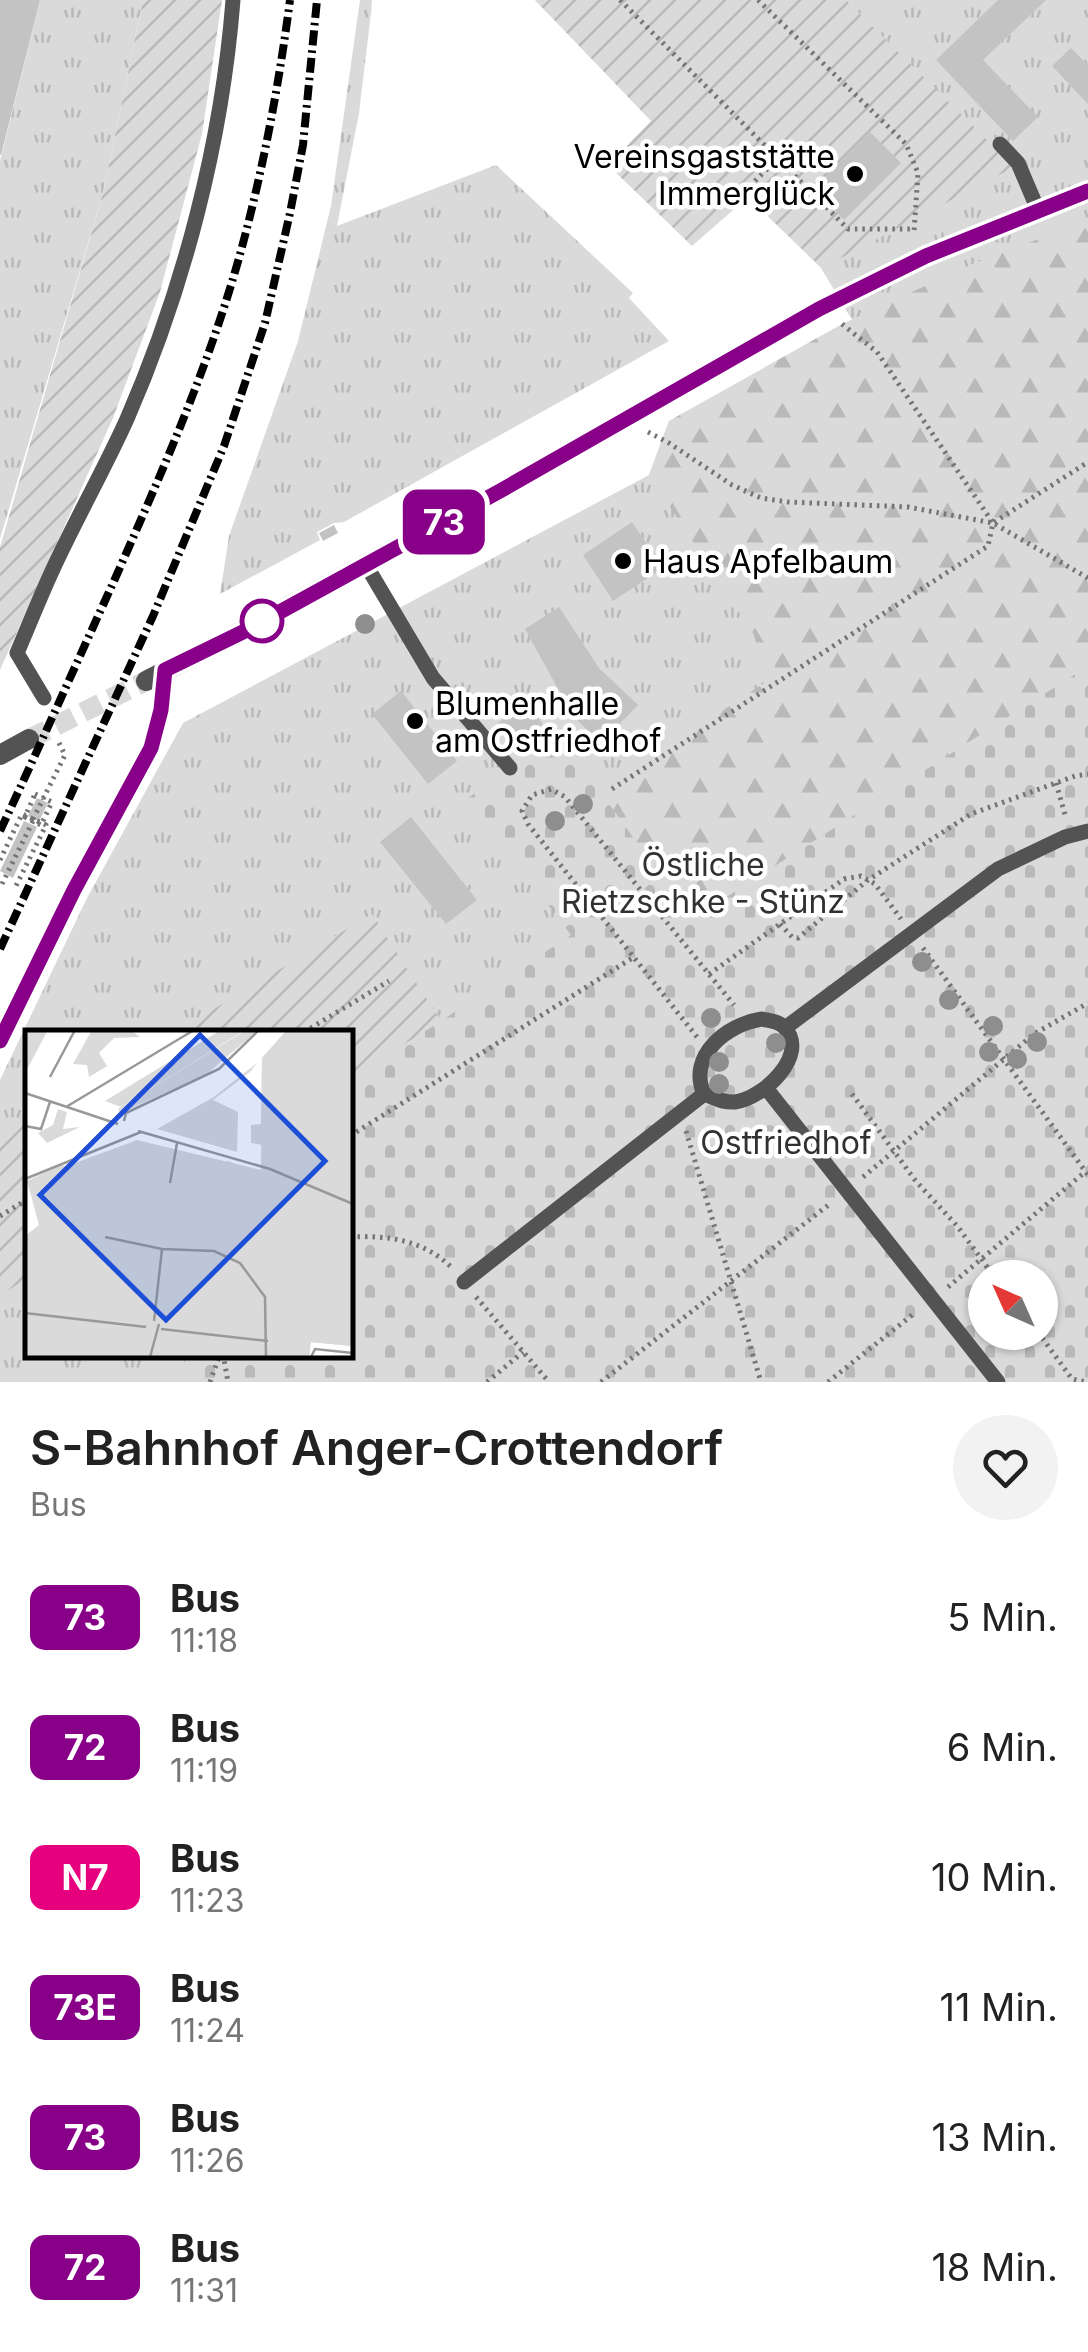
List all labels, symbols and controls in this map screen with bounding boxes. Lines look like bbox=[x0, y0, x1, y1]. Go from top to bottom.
place label: Vereinsgaststätte Immerglück bbox=[574, 137, 835, 213]
marker: Vereinsgaststätte Immerglück bbox=[844, 163, 866, 185]
line badge: 73 bbox=[399, 490, 489, 554]
text: 73 bbox=[423, 501, 465, 543]
place label: Haus Apfelbaum bbox=[643, 542, 893, 581]
marker: Haus Apfelbaum bbox=[612, 550, 634, 572]
unlabelled marker bbox=[241, 600, 283, 642]
place label: Blumenhalle am Ostfriedhof bbox=[435, 684, 662, 760]
marker: Blumenhalle am Ostfriedhof bbox=[404, 710, 426, 732]
park label: Östliche Rietzschke - Stünz bbox=[561, 845, 845, 921]
inset map bbox=[25, 1030, 352, 1357]
park label: Ostfriedhof bbox=[700, 1123, 872, 1162]
north arrow bbox=[968, 1260, 1058, 1350]
map controls bbox=[968, 1260, 1058, 1350]
button: heart bbox=[953, 1415, 1058, 1520]
text: S-Bahnhof Anger-Crottendorf bbox=[30, 1418, 723, 1477]
text: Bus bbox=[30, 1485, 87, 1524]
text: Bus bbox=[170, 1575, 240, 1621]
text: 5 Min. bbox=[947, 1594, 1058, 1640]
text: 73 bbox=[64, 1596, 106, 1638]
text: 11:18 bbox=[170, 1621, 238, 1660]
text: Bus bbox=[170, 1705, 240, 1751]
text: 6 Min. bbox=[947, 1724, 1058, 1770]
text: 72 bbox=[64, 1726, 106, 1768]
text: 11:19 bbox=[170, 1751, 238, 1790]
text: Bus bbox=[170, 1835, 240, 1881]
text: 10 Min. bbox=[931, 1854, 1058, 1900]
text: N7 bbox=[61, 1856, 109, 1898]
text: 11:23 bbox=[170, 1881, 245, 1920]
text: Bus bbox=[170, 1965, 240, 2011]
text: 11 Min. bbox=[939, 1984, 1058, 2030]
text: 73E bbox=[53, 1986, 117, 2028]
text: 11:24 bbox=[170, 2011, 245, 2050]
text: Bus bbox=[170, 2095, 240, 2141]
text: 13 Min. bbox=[931, 2114, 1058, 2160]
text: 73 bbox=[64, 2116, 106, 2158]
text: 11:26 bbox=[170, 2141, 245, 2180]
text: Bus bbox=[170, 2225, 240, 2271]
text: 18 Min. bbox=[931, 2244, 1058, 2290]
text: 72 bbox=[64, 2246, 106, 2288]
text: 11:31 bbox=[170, 2271, 238, 2310]

